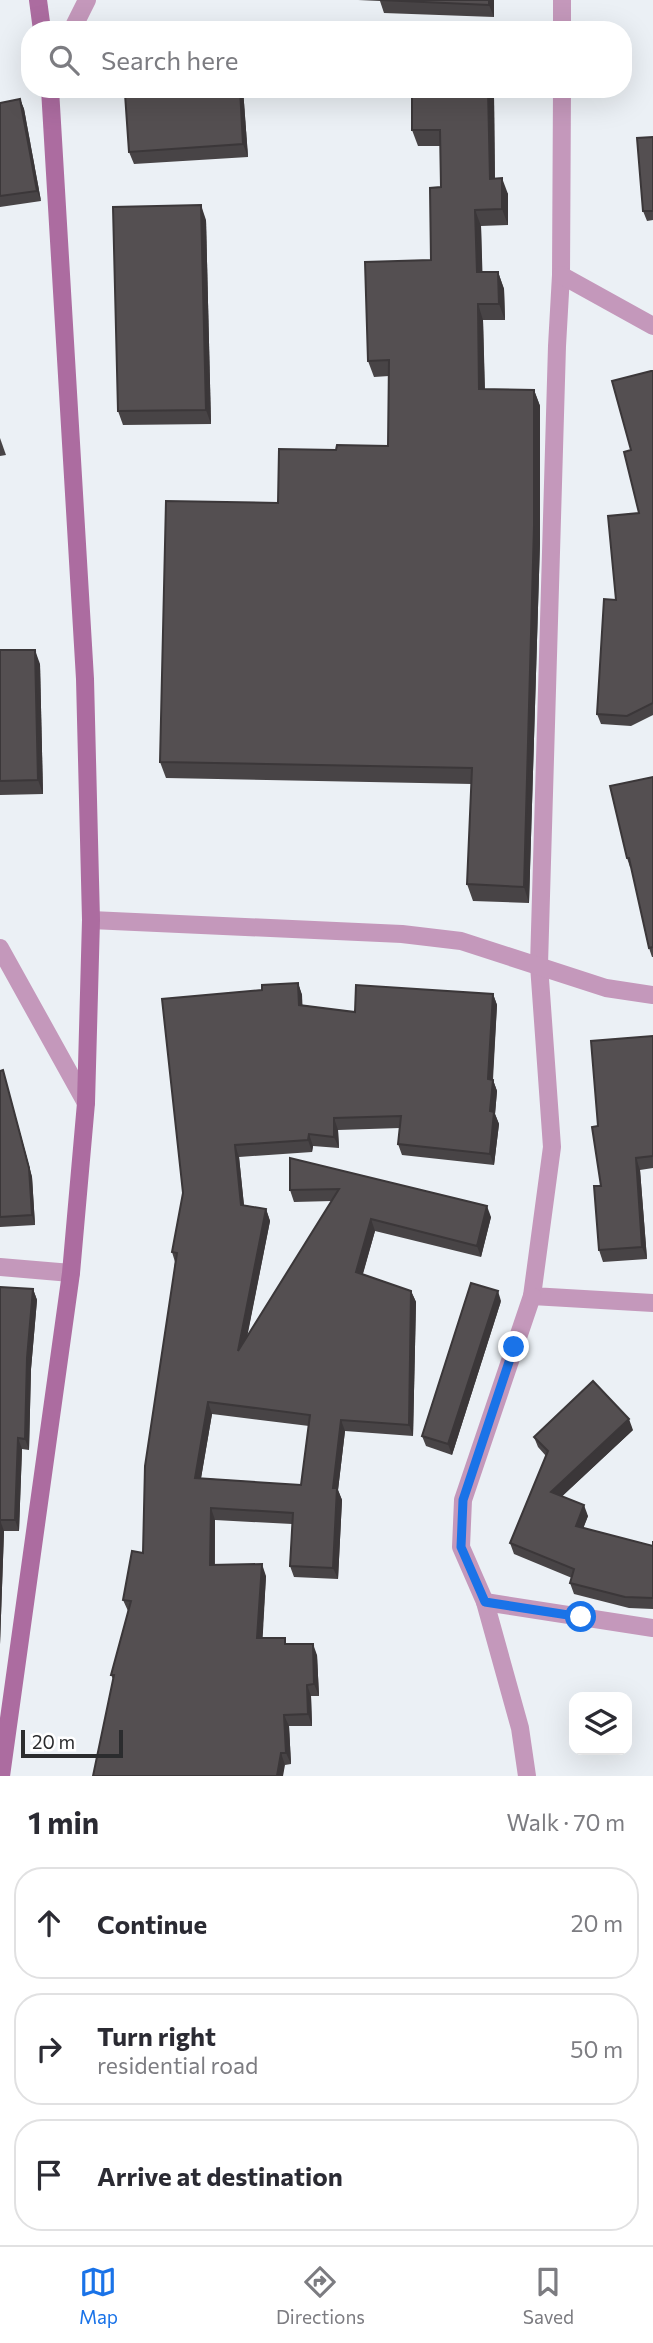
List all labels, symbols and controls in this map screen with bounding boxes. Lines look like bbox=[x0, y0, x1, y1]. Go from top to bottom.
search box bbox=[21, 21, 632, 98]
icon: search bbox=[45, 41, 83, 79]
text: Search here bbox=[101, 44, 239, 75]
route end bbox=[498, 1331, 529, 1362]
route start bbox=[565, 1601, 596, 1632]
map controls bbox=[569, 1692, 632, 1755]
button: layers bbox=[569, 1692, 632, 1755]
scale bar bbox=[21, 1727, 122, 1759]
text: 20 m bbox=[32, 1730, 75, 1753]
text: 1 min bbox=[28, 1803, 99, 1840]
text: Walk · 70 m bbox=[507, 1808, 625, 1836]
icon: ahead bbox=[30, 1904, 68, 1942]
text: Continue bbox=[97, 1908, 207, 1939]
text: 20 m bbox=[571, 1909, 623, 1937]
text: Turn right bbox=[97, 2020, 216, 2051]
icon: right bbox=[30, 2030, 68, 2068]
text: 50 m bbox=[570, 2035, 623, 2063]
text: residential road bbox=[97, 2051, 258, 2079]
icon: arrive bbox=[30, 2156, 68, 2194]
text: Arrive at destination bbox=[97, 2160, 343, 2191]
tab: Map bbox=[79, 2263, 118, 2328]
tab: Directions bbox=[276, 2263, 365, 2328]
tab: Saved bbox=[523, 2263, 574, 2328]

